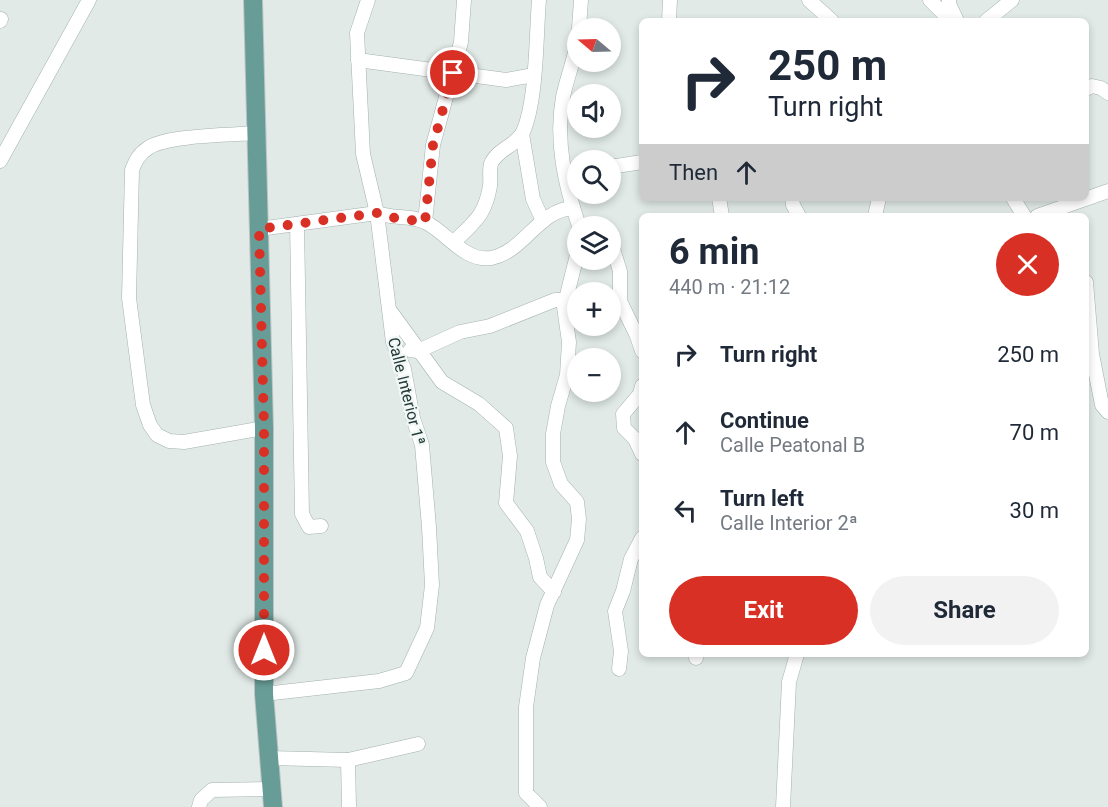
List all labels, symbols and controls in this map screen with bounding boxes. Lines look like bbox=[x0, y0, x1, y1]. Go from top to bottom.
north arrow bbox=[567, 18, 621, 72]
map controls bbox=[567, 18, 621, 402]
text: 250 m bbox=[768, 41, 887, 90]
icon: right bbox=[669, 42, 747, 120]
pin bbox=[427, 47, 478, 98]
icon: arrive bbox=[436, 56, 469, 89]
button: sound bbox=[567, 84, 621, 138]
text: Turn right bbox=[768, 91, 883, 123]
button: search bbox=[567, 150, 621, 204]
icon: ahead bbox=[730, 156, 763, 189]
text: Then bbox=[669, 160, 718, 185]
button: layers bbox=[567, 216, 621, 270]
text: 6 min bbox=[669, 231, 760, 273]
button: close bbox=[996, 233, 1059, 296]
text: 440 m · 21:12 bbox=[669, 275, 790, 299]
button: + bbox=[567, 282, 621, 336]
street label: Calle Interior 1ª bbox=[384, 335, 429, 447]
icon: right bbox=[669, 338, 702, 371]
text: Turn right bbox=[720, 342, 817, 367]
text: 250 m bbox=[997, 342, 1059, 367]
button: − bbox=[567, 348, 621, 402]
text: Continue bbox=[720, 408, 809, 433]
icon: ahead bbox=[669, 416, 702, 449]
text: 70 m bbox=[1010, 420, 1059, 445]
text: Calle Peatonal B bbox=[720, 433, 865, 457]
text: Turn left bbox=[720, 486, 804, 511]
icon: left bbox=[669, 494, 702, 527]
text: 30 m bbox=[1010, 498, 1059, 523]
text: Calle Interior 2ª bbox=[720, 511, 858, 535]
button: Exit bbox=[669, 576, 858, 645]
button: Share bbox=[870, 576, 1059, 645]
position arrow bbox=[232, 618, 296, 682]

